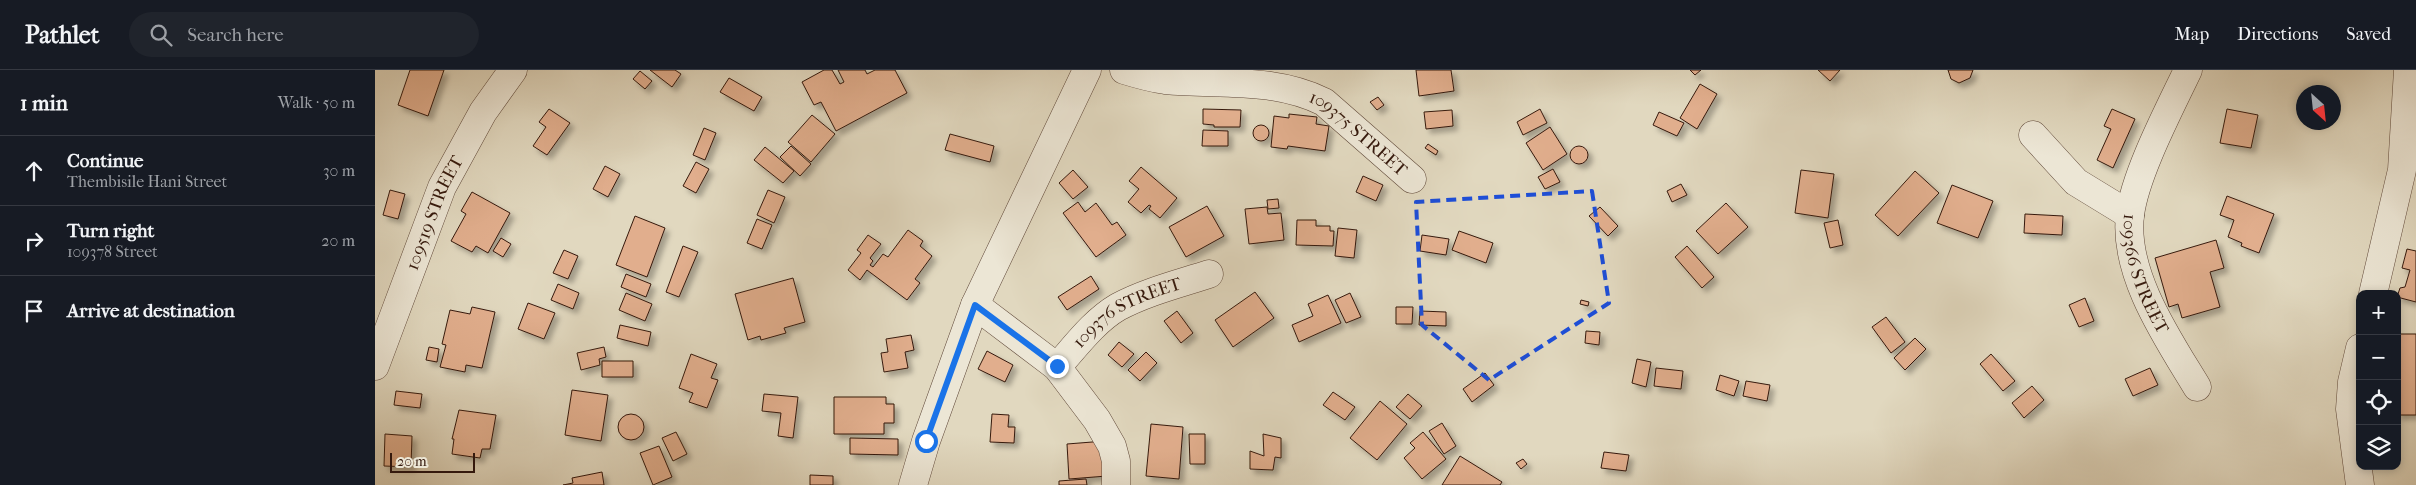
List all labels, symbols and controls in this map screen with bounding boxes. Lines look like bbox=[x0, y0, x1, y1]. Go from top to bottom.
search box bbox=[129, 12, 479, 57]
text: Pathlet bbox=[25, 21, 99, 49]
icon: search bbox=[147, 21, 175, 49]
text: Search here bbox=[187, 24, 284, 46]
text: Map bbox=[2175, 24, 2209, 45]
text: Directions bbox=[2237, 24, 2318, 45]
text: Saved bbox=[2346, 24, 2391, 45]
north arrow bbox=[2296, 85, 2341, 130]
street label: 109375 STREET bbox=[1306, 87, 1412, 181]
text: 1 min bbox=[20, 91, 68, 115]
text: Walk · 50 m bbox=[278, 93, 355, 112]
text: Continue bbox=[67, 150, 143, 172]
street label: 109519 STREET bbox=[402, 152, 468, 273]
icon: ahead bbox=[20, 157, 48, 185]
text: 30 m bbox=[323, 161, 355, 180]
text: Thembisile Hani Street bbox=[67, 172, 227, 191]
street label: 109366 STREET bbox=[2118, 213, 2173, 338]
text: Turn right bbox=[67, 220, 154, 242]
icon: right bbox=[20, 227, 48, 255]
text: 20 m bbox=[321, 231, 355, 250]
text: 109378 Street bbox=[67, 242, 158, 261]
street label: 109376 STREET bbox=[1068, 273, 1185, 352]
map controls bbox=[2356, 290, 2401, 470]
button: + bbox=[2356, 290, 2401, 335]
icon: arrive bbox=[20, 297, 48, 325]
text: Arrive at destination bbox=[67, 300, 235, 322]
button: − bbox=[2356, 335, 2401, 380]
route end bbox=[1046, 355, 1069, 378]
button: locate bbox=[2356, 380, 2401, 425]
button: layers bbox=[2356, 425, 2401, 470]
route start bbox=[915, 430, 938, 453]
scale bar bbox=[390, 450, 475, 473]
text: 20 m bbox=[397, 453, 427, 470]

